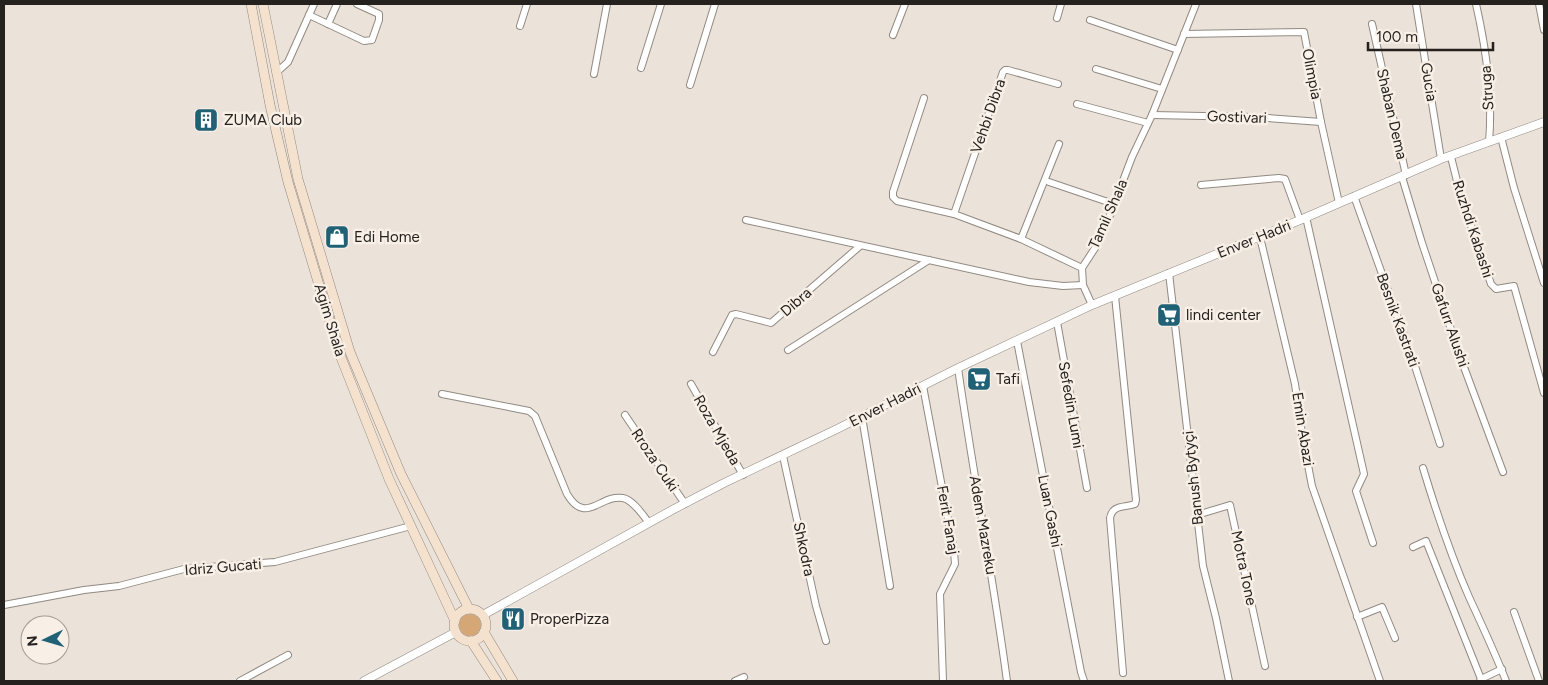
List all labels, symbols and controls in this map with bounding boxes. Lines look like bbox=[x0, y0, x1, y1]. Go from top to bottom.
scale bar bbox=[1368, 20, 1493, 52]
text: 100 m bbox=[1376, 28, 1418, 46]
street label: Olimpia bbox=[1298, 47, 1326, 101]
street label: Gucia bbox=[1417, 61, 1441, 103]
street label: Struga bbox=[1476, 65, 1498, 111]
street label: Shaban Dema bbox=[1373, 67, 1411, 161]
street label: Vehbi Dibra bbox=[967, 76, 1009, 156]
building icon: ZUMA Club bbox=[193, 107, 219, 133]
street label: Gostivari bbox=[1207, 107, 1267, 127]
place label: ZUMA Club bbox=[224, 111, 302, 129]
street label: Tamil Shala bbox=[1085, 176, 1131, 252]
street label: Ruzhdi Kabashi bbox=[1449, 178, 1497, 280]
street label: Enver Hadri bbox=[1214, 216, 1294, 262]
shop icon: Edi Home bbox=[324, 224, 350, 250]
place label: Edi Home bbox=[354, 228, 420, 246]
street label: Besnik Kastrati bbox=[1373, 271, 1423, 369]
street label: Gafurr Alushi bbox=[1427, 281, 1473, 369]
street label: Agim Shala bbox=[310, 282, 350, 358]
street label: Dibra bbox=[777, 284, 815, 320]
supermarket icon: lindi center bbox=[1156, 302, 1182, 328]
place label: lindi center bbox=[1186, 306, 1261, 324]
street label: Sefedin Lumi bbox=[1055, 360, 1087, 450]
supermarket icon: Tafi bbox=[966, 366, 992, 392]
place label: Tafi bbox=[996, 370, 1020, 388]
street label: Enver Hadri bbox=[846, 379, 924, 431]
street label: Emin Abazi bbox=[1288, 391, 1318, 467]
street label: Roza Mjeda bbox=[690, 392, 744, 468]
street label: Rroza Cuki bbox=[627, 425, 683, 495]
street label: Banush Bytyçi bbox=[1179, 430, 1207, 526]
street label: Luan Gashi bbox=[1034, 473, 1066, 549]
street label: Adem Mazreku bbox=[965, 474, 1001, 576]
street label: Ferit Fanaj bbox=[933, 484, 963, 556]
street label: Shkodra bbox=[789, 520, 819, 578]
street label: Motra Tone bbox=[1227, 529, 1261, 607]
street label: Idriz Gucati bbox=[184, 555, 262, 579]
restaurant icon: ProperPizza bbox=[500, 606, 526, 632]
place label: ProperPizza bbox=[530, 610, 609, 628]
north arrow bbox=[20, 615, 70, 665]
text: N bbox=[24, 635, 41, 647]

